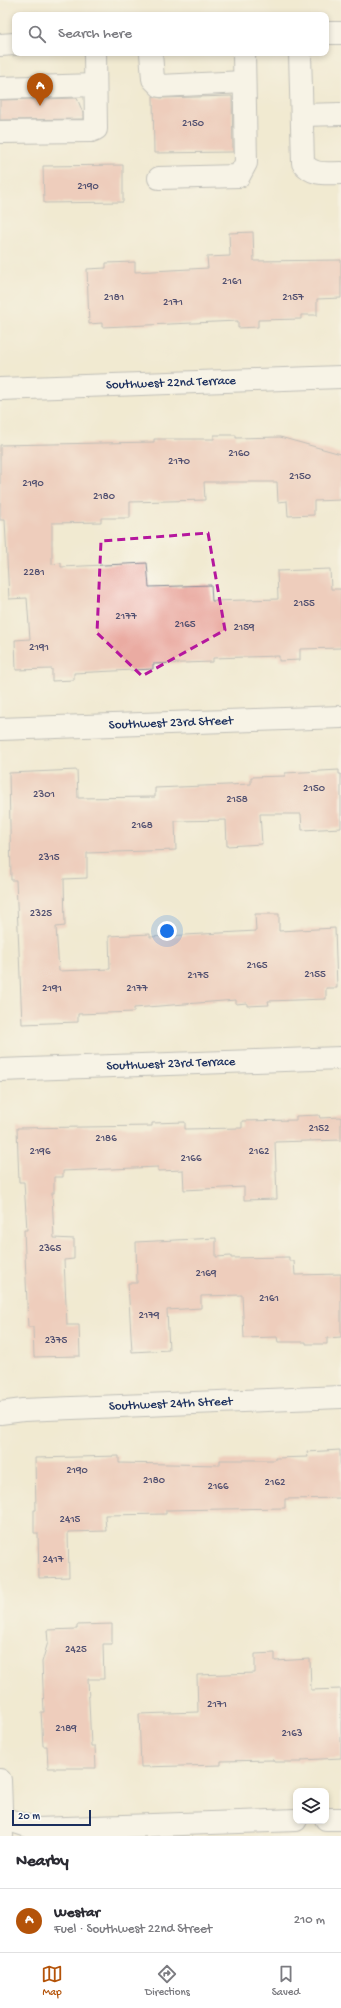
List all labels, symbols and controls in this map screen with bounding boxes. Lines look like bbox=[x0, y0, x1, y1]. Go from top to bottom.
search box bbox=[12, 12, 329, 56]
icon: search bbox=[26, 23, 48, 45]
text: Search here bbox=[58, 25, 132, 43]
pin: A bbox=[27, 73, 53, 106]
house number: 2150 bbox=[182, 118, 204, 130]
house number: 2190 bbox=[77, 181, 99, 193]
house number: 2161 bbox=[222, 276, 242, 288]
house number: 2181 bbox=[104, 292, 124, 304]
house number: 2157 bbox=[282, 292, 304, 304]
house number: 2171 bbox=[163, 297, 183, 309]
street label: Southwest 22nd Terrace bbox=[106, 373, 236, 393]
house number: 2160 bbox=[228, 448, 250, 460]
house number: 2170 bbox=[168, 456, 190, 468]
house number: 2150 bbox=[289, 471, 311, 483]
house number: 2190 bbox=[22, 478, 44, 490]
house number: 2180 bbox=[93, 491, 115, 503]
house number: 2281 bbox=[23, 567, 45, 579]
house number: 2155 bbox=[293, 598, 315, 610]
house number: 2177 bbox=[115, 611, 137, 623]
house number: 2165 bbox=[174, 619, 196, 631]
house number: 2159 bbox=[233, 622, 255, 634]
house number: 2191 bbox=[29, 642, 49, 654]
street label: Southwest 23rd Street bbox=[108, 713, 235, 733]
house number: 2150 bbox=[303, 783, 325, 795]
house number: 2301 bbox=[33, 789, 55, 801]
house number: 2158 bbox=[226, 794, 248, 806]
house number: 2168 bbox=[131, 820, 153, 832]
house number: 2315 bbox=[38, 852, 60, 864]
house number: 2325 bbox=[30, 908, 52, 920]
your location bbox=[157, 921, 177, 941]
house number: 2165 bbox=[246, 960, 268, 972]
house number: 2155 bbox=[304, 969, 326, 981]
house number: 2175 bbox=[187, 970, 209, 982]
house number: 2191 bbox=[42, 983, 62, 995]
house number: 2177 bbox=[126, 983, 148, 995]
street label: Southwest 23rd Terrace bbox=[106, 1054, 236, 1074]
house number: 2152 bbox=[308, 1123, 330, 1135]
house number: 2186 bbox=[95, 1133, 117, 1145]
house number: 2196 bbox=[30, 1146, 51, 1158]
house number: 2162 bbox=[249, 1146, 270, 1158]
house number: 2166 bbox=[181, 1153, 202, 1165]
house number: 2365 bbox=[39, 1243, 61, 1255]
house number: 2169 bbox=[196, 1268, 217, 1280]
house number: 2161 bbox=[259, 1293, 279, 1305]
house number: 2179 bbox=[138, 1310, 160, 1322]
house number: 2375 bbox=[45, 1335, 68, 1347]
street label: Southwest 24th Street bbox=[109, 1394, 235, 1414]
house number: 2190 bbox=[66, 1465, 88, 1477]
house number: 2180 bbox=[143, 1475, 165, 1487]
house number: 2162 bbox=[265, 1477, 286, 1489]
house number: 2166 bbox=[208, 1481, 229, 1493]
house number: 2415 bbox=[60, 1514, 81, 1526]
house number: 2417 bbox=[43, 1554, 64, 1566]
house number: 2425 bbox=[65, 1644, 87, 1656]
house number: 2171 bbox=[207, 1699, 227, 1711]
house number: 2189 bbox=[55, 1723, 77, 1735]
house number: 2163 bbox=[281, 1728, 303, 1740]
map controls bbox=[293, 1788, 329, 1824]
button: layers bbox=[293, 1788, 329, 1824]
scale bar bbox=[12, 1808, 91, 1827]
text: 20 m bbox=[18, 1811, 40, 1823]
text: Nearby bbox=[16, 1852, 69, 1872]
text: Westar bbox=[54, 1904, 100, 1922]
text: A bbox=[25, 1913, 33, 1928]
text: 210 m bbox=[294, 1913, 325, 1928]
text: Fuel · Southwest 22nd Street bbox=[54, 1922, 212, 1937]
tab: Map bbox=[41, 1963, 63, 1999]
tab: Directions bbox=[145, 1963, 190, 1999]
tab: Saved bbox=[272, 1963, 300, 1999]

